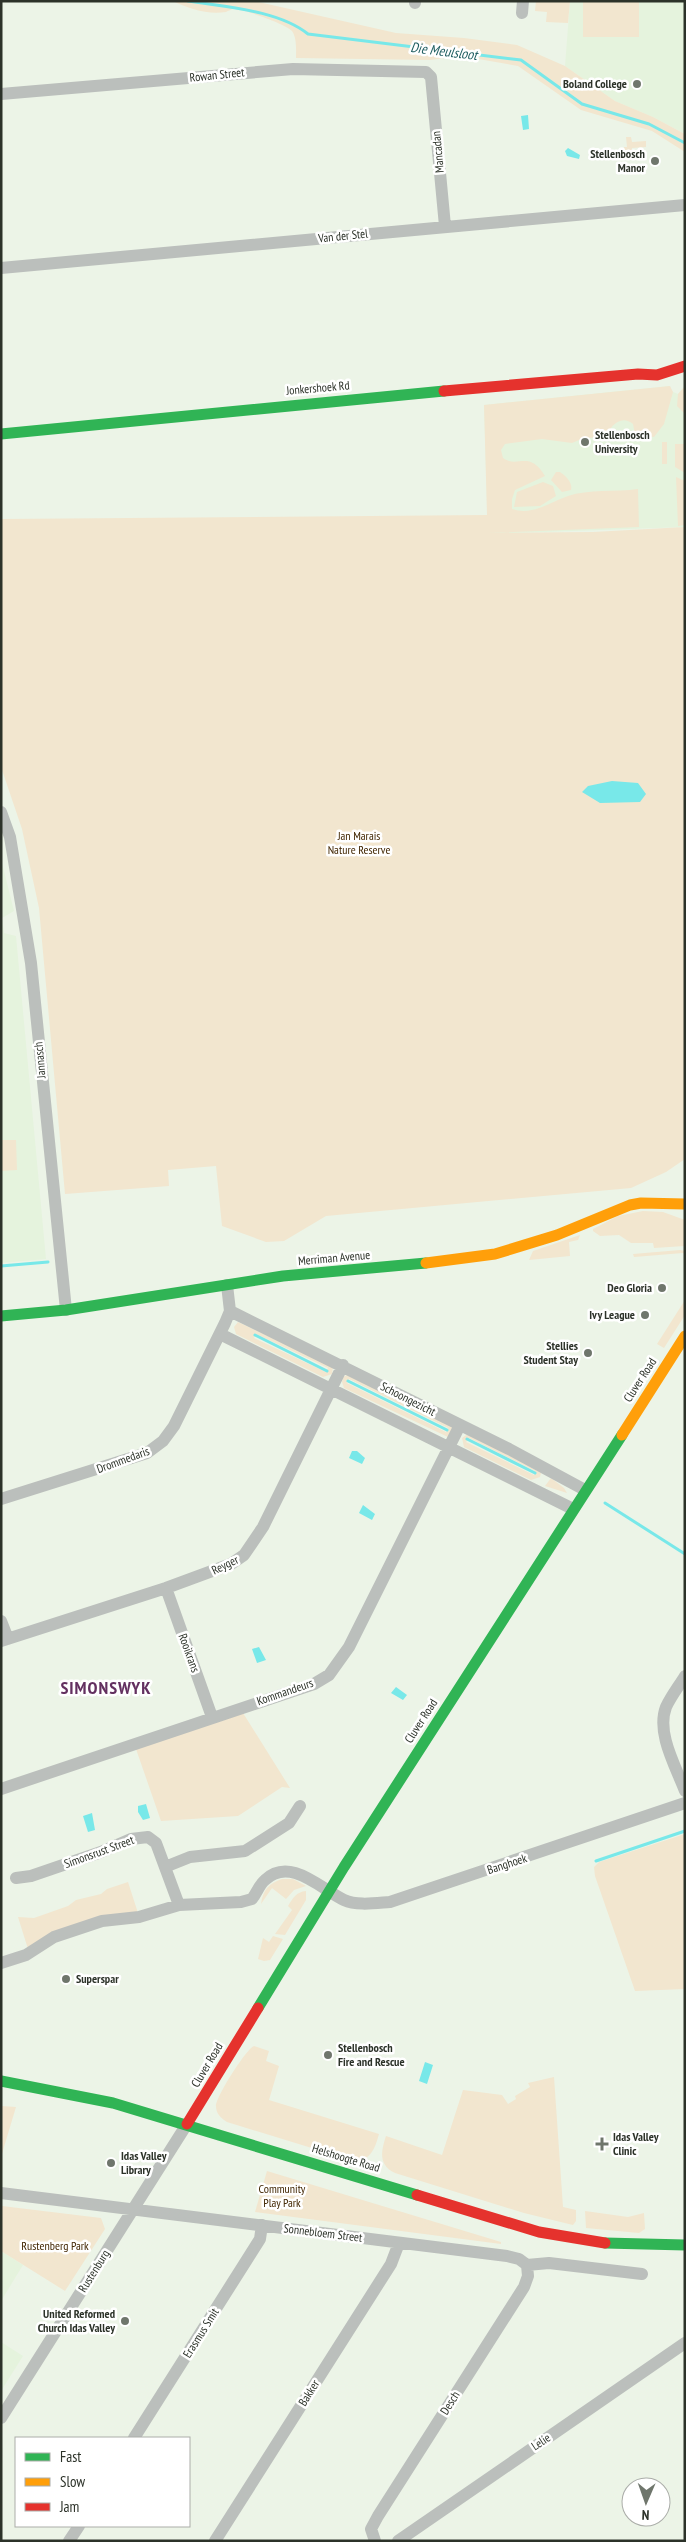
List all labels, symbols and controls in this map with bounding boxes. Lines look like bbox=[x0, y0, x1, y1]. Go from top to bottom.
water label: Die Meulsloot bbox=[410, 38, 481, 64]
street label: Rowan Street bbox=[189, 64, 246, 85]
place label: Boland College bbox=[563, 76, 627, 91]
marker: Boland College bbox=[631, 78, 643, 90]
street label: Mancadan bbox=[428, 130, 447, 174]
place label: Stellenbosch Manor bbox=[590, 146, 645, 175]
marker: Stellenbosch Manor bbox=[649, 155, 661, 167]
street label: Van der Stel bbox=[316, 225, 369, 246]
street label: Jonkershoek Rd bbox=[285, 377, 350, 398]
place label: Stellenbosch University bbox=[595, 427, 650, 456]
marker: Stellenbosch University bbox=[579, 436, 591, 448]
park label: Jan Marais Nature Reserve bbox=[328, 828, 390, 857]
street label: Jannasch bbox=[30, 1041, 49, 1080]
street label: Merriman Avenue bbox=[297, 1247, 371, 1268]
place label: Deo Gloria bbox=[607, 1280, 652, 1295]
marker: Deo Gloria bbox=[656, 1282, 668, 1294]
place label: Ivy League bbox=[589, 1307, 635, 1322]
marker: Ivy League bbox=[639, 1309, 651, 1321]
place label: Stellies Student Stay bbox=[524, 1338, 578, 1367]
marker: Stellies Student Stay bbox=[582, 1347, 594, 1359]
street label: Cluver Road bbox=[620, 1355, 659, 1405]
street label: Schoongezicht bbox=[378, 1378, 439, 1419]
street label: Drommedaris bbox=[94, 1443, 151, 1476]
street label: Reyger bbox=[209, 1551, 241, 1577]
street label: Rooikrans bbox=[176, 1631, 203, 1674]
street label: Kommandeurs bbox=[254, 1675, 315, 1708]
district label: SIMONSWYK bbox=[60, 1676, 152, 1699]
street label: Cluver Road bbox=[401, 1696, 440, 1746]
street label: Simonsrust Street bbox=[62, 1832, 136, 1871]
street label: Banghoek bbox=[485, 1850, 529, 1877]
place label: Superspar bbox=[76, 1971, 119, 1986]
marker: Superspar bbox=[60, 1973, 72, 1985]
street label: Cluver Road bbox=[187, 2040, 226, 2090]
place label: Stellenbosch Fire and Rescue bbox=[338, 2040, 405, 2069]
marker: Stellenbosch Fire and Rescue bbox=[322, 2049, 334, 2061]
place label: Idas Valley Clinic bbox=[613, 2129, 659, 2158]
marker: Idas Valley Clinic bbox=[595, 2137, 609, 2151]
street label: Helshoogte Road bbox=[310, 2140, 382, 2175]
place label: Idas Valley Library bbox=[121, 2148, 167, 2177]
marker: Idas Valley Library bbox=[105, 2157, 117, 2169]
park label: Community Play Park bbox=[259, 2181, 306, 2210]
street label: Sonnebloem Street bbox=[283, 2220, 364, 2245]
park label: Rustenberg Park bbox=[21, 2238, 89, 2253]
street label: Rustenburg bbox=[75, 2247, 112, 2295]
street label: Erasmus Smit bbox=[179, 2305, 222, 2360]
place label: United Reformed Church Idas Valley bbox=[38, 2306, 115, 2335]
marker: United Reformed Church Idas Valley bbox=[119, 2315, 131, 2327]
street label: Bakker bbox=[295, 2376, 323, 2409]
street label: Desch bbox=[437, 2388, 463, 2417]
street label: Lelie bbox=[528, 2430, 553, 2453]
legend bbox=[15, 2437, 190, 2527]
text: Fast bbox=[60, 2447, 81, 2466]
text: Slow bbox=[60, 2472, 85, 2491]
north arrow bbox=[621, 2477, 671, 2527]
text: Jam bbox=[59, 2497, 79, 2516]
text: N bbox=[641, 2506, 650, 2524]

